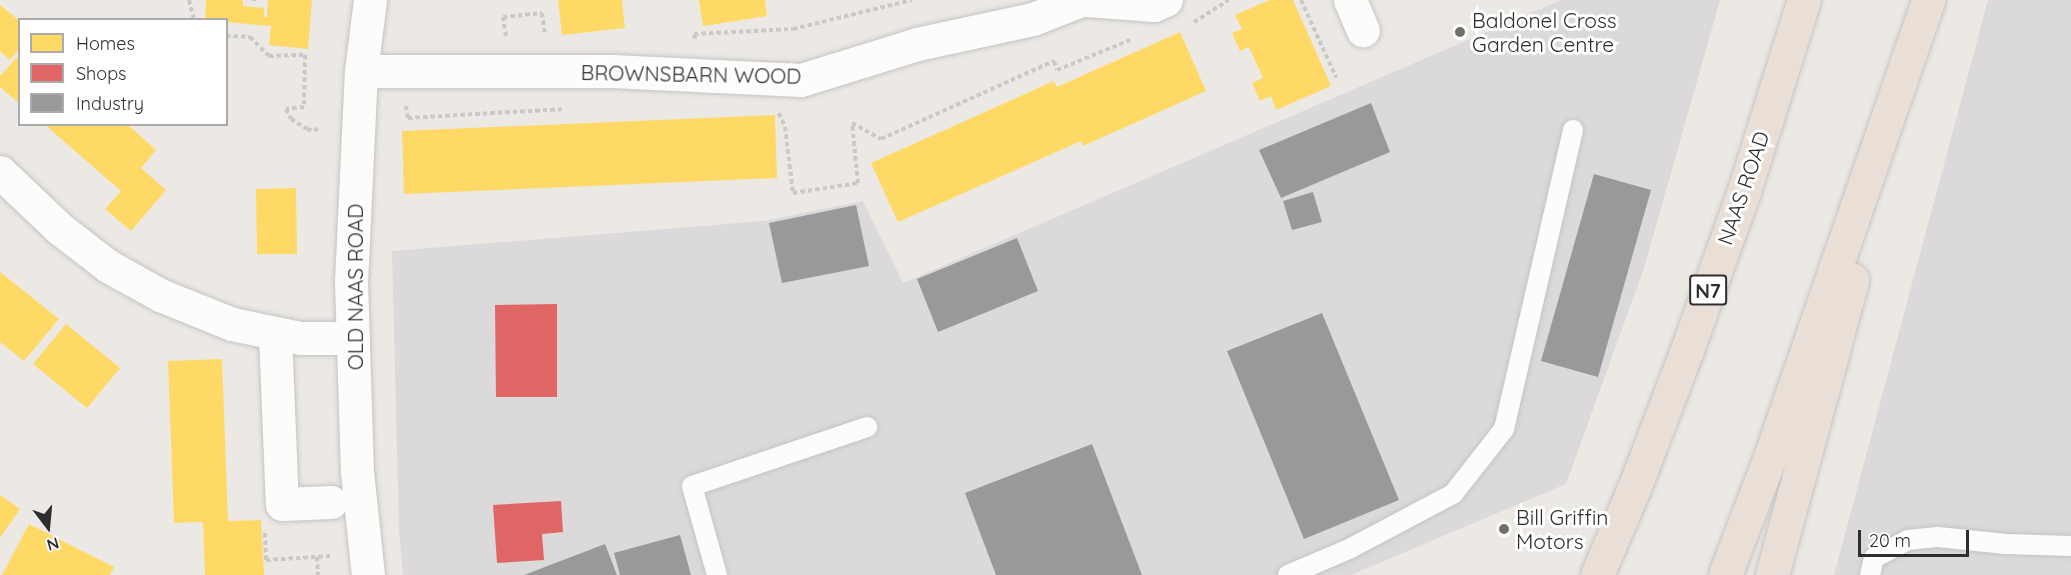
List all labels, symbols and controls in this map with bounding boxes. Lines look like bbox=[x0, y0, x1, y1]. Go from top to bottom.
place label: Baldonel Cross Garden Centre bbox=[1472, 7, 1617, 57]
legend bbox=[18, 18, 228, 126]
marker: Baldonel Cross Garden Centre bbox=[1453, 25, 1467, 39]
text: Homes bbox=[76, 32, 135, 55]
street label: BROWNSBARN WOOD bbox=[580, 59, 802, 89]
text: Shops bbox=[76, 62, 127, 85]
text: Industry bbox=[76, 92, 144, 115]
street label: NAAS ROAD bbox=[1712, 128, 1774, 248]
street label: OLD NAAS ROAD bbox=[342, 204, 368, 370]
road number: N7 bbox=[1688, 273, 1728, 307]
north arrow bbox=[18, 497, 78, 557]
place label: Bill Griffin Motors bbox=[1516, 504, 1608, 554]
scale bar bbox=[1861, 518, 1972, 556]
marker: Bill Griffin Motors bbox=[1497, 522, 1511, 536]
text: 20 m bbox=[1869, 529, 1911, 552]
text: N bbox=[45, 533, 61, 556]

